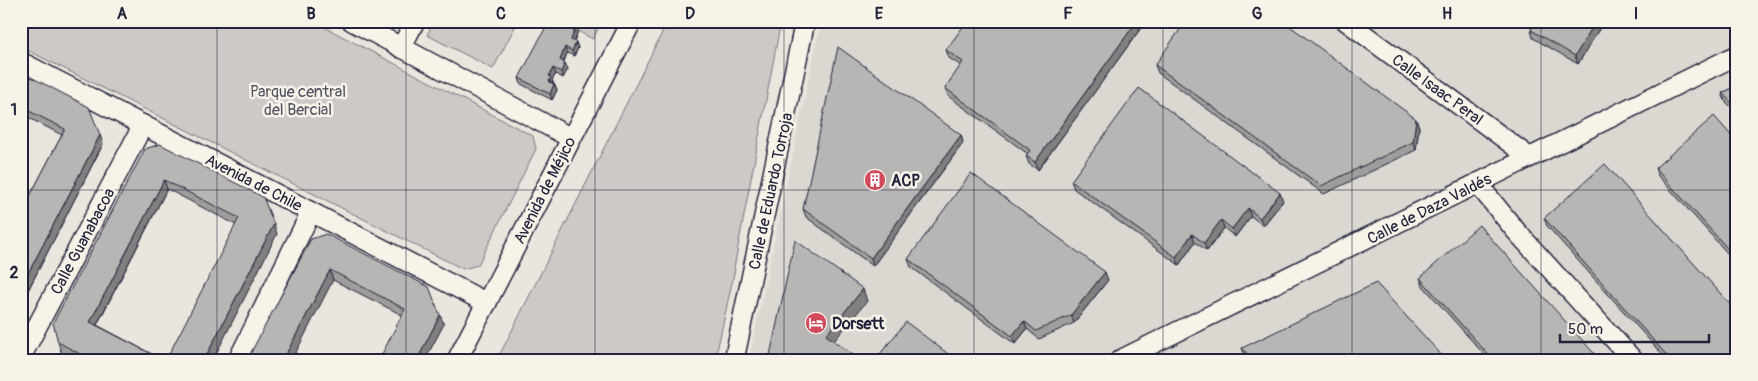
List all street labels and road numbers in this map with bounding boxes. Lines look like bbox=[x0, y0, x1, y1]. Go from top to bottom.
street label: Calle Isaac Peral bbox=[1388, 50, 1487, 130]
street label: Calle de Eduardo Torroja bbox=[745, 111, 797, 271]
street label: Avenida de Méjico bbox=[509, 133, 581, 247]
street label: Avenida de Chile bbox=[202, 150, 306, 216]
street label: Calle de Daza Valdés bbox=[1364, 169, 1495, 249]
street label: Calle Guanabacoa bbox=[46, 185, 119, 298]

